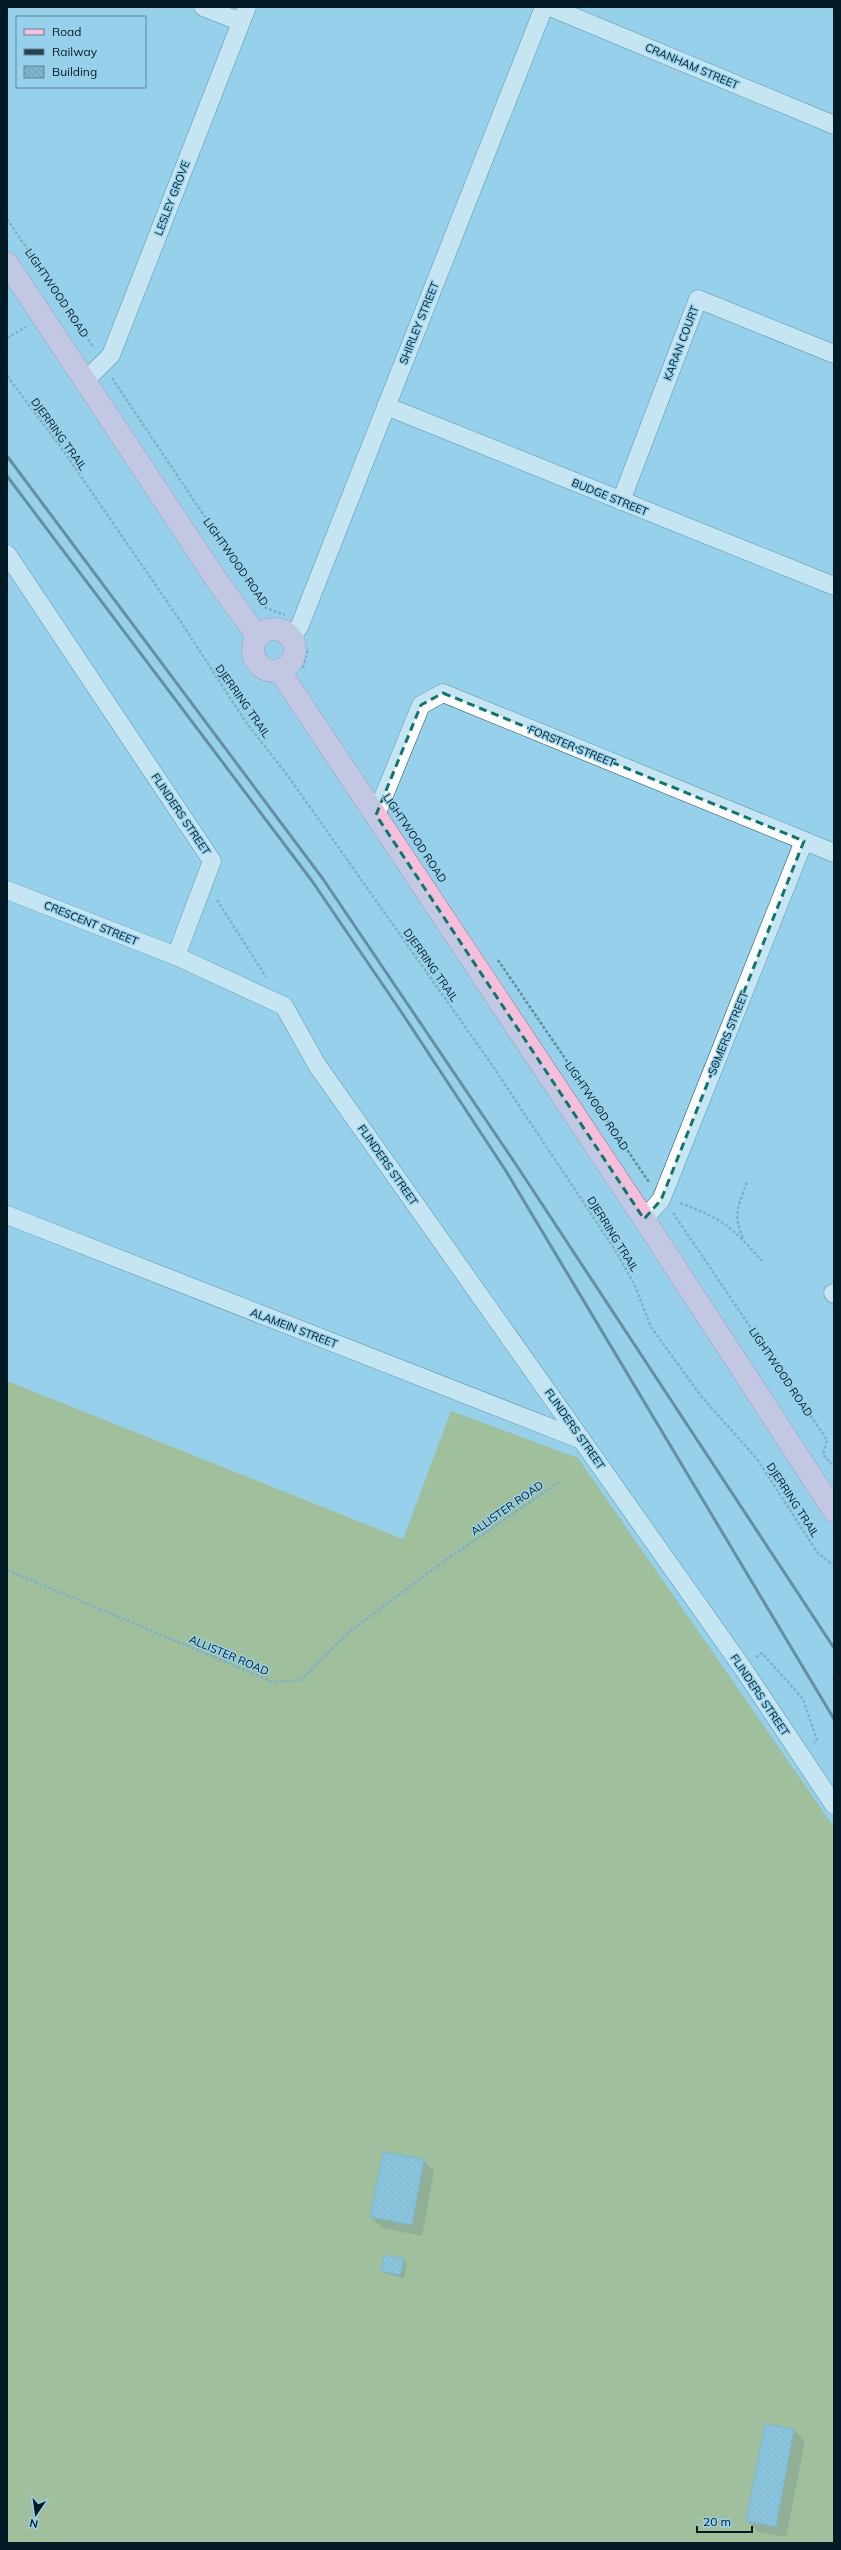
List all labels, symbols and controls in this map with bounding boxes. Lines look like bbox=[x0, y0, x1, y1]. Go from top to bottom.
legend bbox=[16, 16, 146, 88]
text: Road bbox=[52, 24, 81, 39]
street label: CRANHAM STREET bbox=[643, 40, 741, 92]
text: Railway bbox=[52, 44, 98, 59]
text: Building bbox=[52, 64, 97, 79]
street label: LESLEY GROVE bbox=[151, 159, 193, 237]
street label: LIGHTWOOD ROAD bbox=[22, 246, 92, 340]
street label: SHIRLEY STREET bbox=[396, 279, 442, 366]
street label: KARAN COURT bbox=[660, 303, 702, 383]
street label: DJERRING TRAIL bbox=[28, 395, 90, 473]
street label: BUDGE STREET bbox=[570, 475, 651, 519]
street label: LIGHTWOOD ROAD bbox=[200, 515, 272, 609]
street label: DJERRING TRAIL bbox=[213, 662, 273, 740]
street label: FORSTER STREET bbox=[526, 722, 618, 770]
street label: FLINDERS STREET bbox=[148, 770, 214, 858]
street label: LIGHTWOOD ROAD bbox=[380, 791, 450, 885]
street label: CRESCENT STREET bbox=[42, 898, 141, 948]
street label: DJERRING TRAIL bbox=[401, 926, 461, 1004]
street label: SOMERS STREET bbox=[705, 989, 751, 1077]
street label: LIGHTWOOD ROAD bbox=[562, 1059, 632, 1153]
street label: FLINDERS STREET bbox=[355, 1122, 421, 1208]
street label: DJERRING TRAIL bbox=[584, 1194, 642, 1274]
street label: ALAMEIN STREET bbox=[248, 1305, 340, 1351]
street label: LIGHTWOOD ROAD bbox=[746, 1325, 816, 1419]
street label: FLINDERS STREET bbox=[542, 1386, 608, 1472]
street label: DJERRING TRAIL bbox=[764, 1460, 822, 1540]
street label: ALLISTER ROAD bbox=[468, 1478, 546, 1538]
street label: ALLISTER ROAD bbox=[187, 1632, 271, 1678]
street label: FLINDERS STREET bbox=[727, 1651, 793, 1739]
north arrow bbox=[16, 2494, 56, 2534]
scale bar bbox=[697, 2508, 752, 2534]
text: 20 m bbox=[703, 2514, 731, 2529]
text: N bbox=[28, 2516, 39, 2531]

